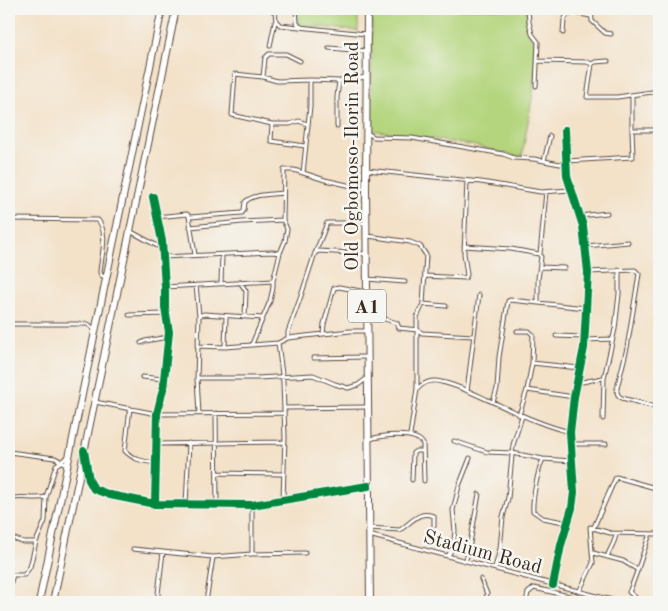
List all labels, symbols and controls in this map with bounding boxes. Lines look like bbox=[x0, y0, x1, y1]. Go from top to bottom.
street label: Old Ogbomoso-Ilorin Road bbox=[343, 41, 363, 271]
road number: A1 bbox=[348, 290, 386, 322]
street label: Stadium Road bbox=[421, 528, 544, 578]

